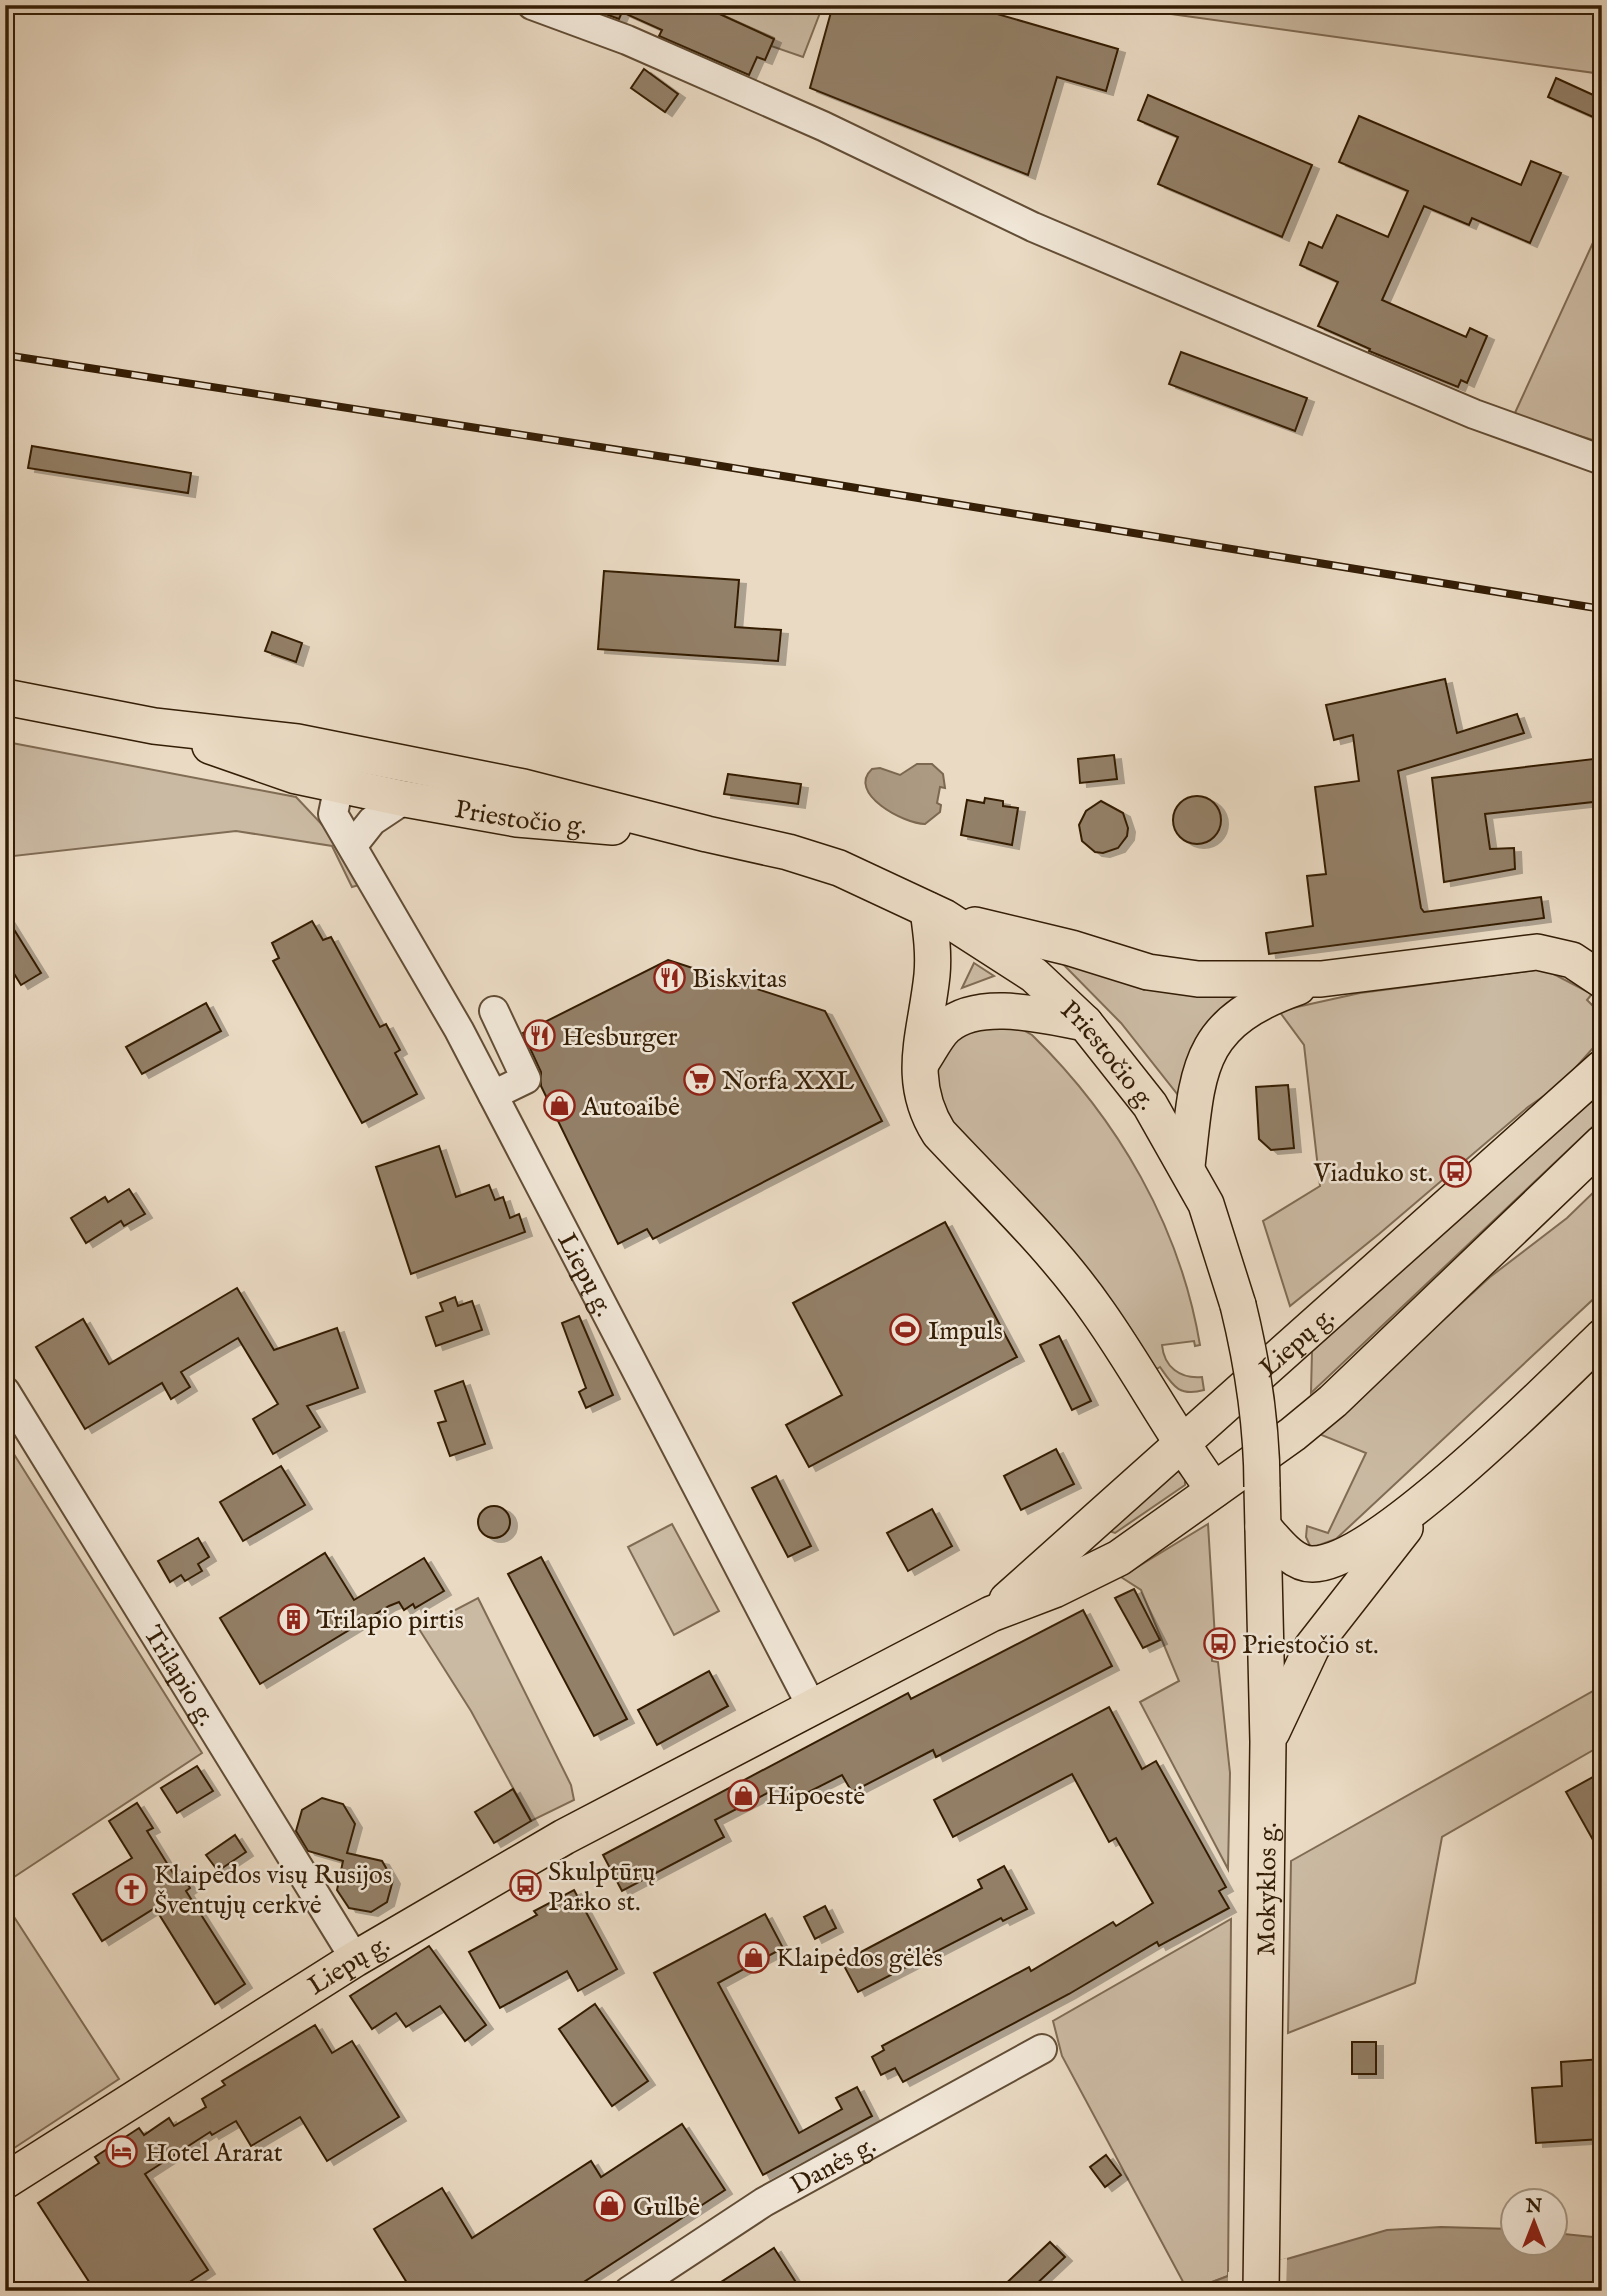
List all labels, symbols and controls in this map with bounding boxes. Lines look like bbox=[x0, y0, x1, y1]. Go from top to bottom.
street label: Priestočio g. bbox=[452, 793, 588, 843]
restaurant icon: Biskvitas bbox=[652, 961, 686, 995]
place label: Biskvitas bbox=[692, 963, 787, 996]
street label: Priestočio g. bbox=[1053, 994, 1163, 1117]
restaurant icon: Hesburger bbox=[522, 1019, 556, 1053]
place label: Hesburger bbox=[562, 1021, 678, 1054]
supermarket icon: Norfa XXL bbox=[682, 1063, 716, 1097]
place label: Norfa XXL bbox=[722, 1065, 855, 1098]
shop icon: Autoaibė bbox=[542, 1089, 576, 1123]
place label: Autoaibė bbox=[581, 1091, 680, 1124]
bus stop icon: Viaduko st. bbox=[1439, 1155, 1473, 1189]
place label: Viaduko st. bbox=[1312, 1157, 1433, 1190]
street label: Liepų g. bbox=[550, 1227, 620, 1322]
street label: Liepų g. bbox=[1253, 1300, 1342, 1385]
sports icon: Impuls bbox=[888, 1313, 922, 1347]
place label: Impuls bbox=[928, 1315, 1003, 1348]
building icon: Trilapio pirtis bbox=[276, 1602, 310, 1636]
place label: Trilapio pirtis bbox=[316, 1604, 464, 1637]
street label: Trilapio g. bbox=[136, 1620, 222, 1732]
bus stop icon: Priestočio st. bbox=[1202, 1627, 1236, 1661]
place label: Priestočio st. bbox=[1242, 1629, 1379, 1662]
shop icon: Hipoestė bbox=[726, 1778, 760, 1812]
place label: Hipoestė bbox=[766, 1780, 865, 1813]
street label: Mokyklos g. bbox=[1250, 1822, 1285, 1956]
place label: Skulptūrų Parko st. bbox=[548, 1856, 655, 1919]
place label: Klaipėdos visų Rusijos Šventųjų cerkvė bbox=[154, 1859, 392, 1922]
bus stop icon: Skulptūrų Parko st. bbox=[508, 1869, 542, 1903]
church icon: Klaipėdos visų Rusijos Šventųjų cerkvė bbox=[114, 1872, 148, 1906]
street label: Liepų g. bbox=[302, 1928, 396, 2003]
shop icon: Klaipėdos gėlės bbox=[736, 1940, 770, 1974]
place label: Klaipėdos gėlės bbox=[776, 1942, 943, 1975]
street label: Danės g. bbox=[785, 2129, 882, 2202]
hotel icon: Hotel Ararat bbox=[105, 2135, 139, 2169]
place label: Hotel Ararat bbox=[145, 2137, 283, 2170]
north arrow bbox=[1498, 2188, 1568, 2258]
shop icon: Gulbė bbox=[593, 2189, 627, 2223]
place label: Gulbė bbox=[633, 2191, 700, 2224]
text: N bbox=[1525, 2195, 1543, 2219]

